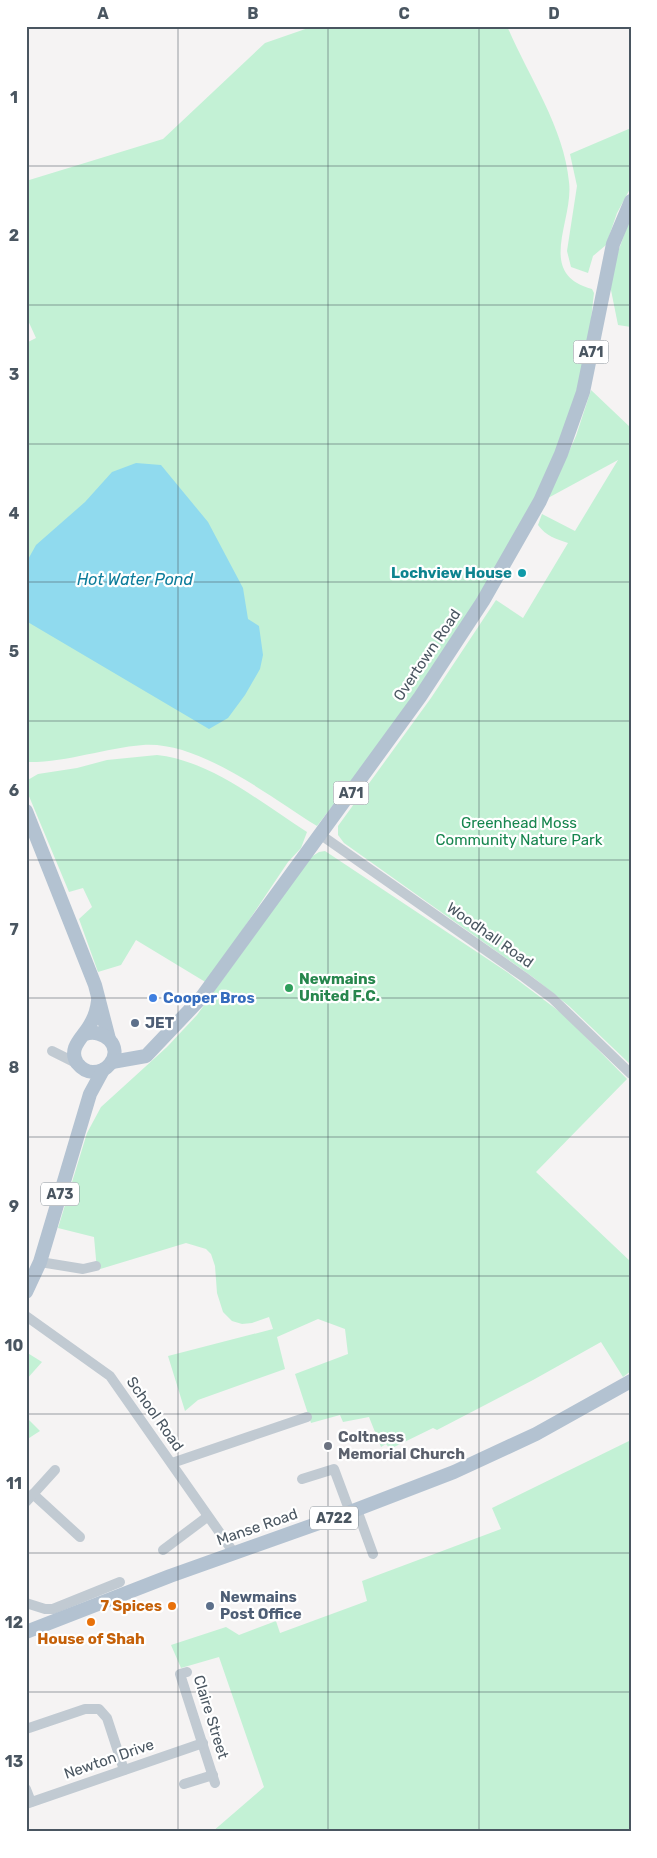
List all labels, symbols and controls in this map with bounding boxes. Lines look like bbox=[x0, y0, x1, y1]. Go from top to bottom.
text: A bbox=[97, 4, 109, 23]
text: B bbox=[247, 4, 259, 23]
text: C bbox=[398, 4, 410, 23]
text: D bbox=[548, 4, 560, 23]
text: 1 bbox=[10, 88, 18, 107]
text: 2 bbox=[9, 226, 19, 245]
road number: A71 bbox=[574, 341, 608, 364]
text: 3 bbox=[9, 365, 19, 384]
text: 4 bbox=[9, 504, 20, 523]
place label: Lochview House bbox=[391, 564, 512, 582]
marker: Lochview House bbox=[516, 567, 528, 579]
water label: Hot Water Pond bbox=[77, 570, 194, 589]
street label: Overtown Road bbox=[390, 606, 464, 704]
text: 5 bbox=[9, 642, 19, 661]
text: 6 bbox=[9, 781, 19, 800]
road number: A71 bbox=[334, 781, 368, 804]
park label: Greenhead Moss Community Nature Park bbox=[436, 814, 603, 849]
street label: Woodhall Road bbox=[443, 898, 537, 972]
text: 7 bbox=[9, 920, 19, 939]
place label: Newmains United F.C. bbox=[299, 970, 380, 1005]
marker: Newmains United F.C. bbox=[283, 982, 295, 994]
place label: Cooper Bros bbox=[163, 989, 255, 1007]
marker: Cooper Bros bbox=[147, 992, 159, 1004]
place label: JET bbox=[145, 1014, 175, 1032]
marker: JET bbox=[129, 1017, 141, 1029]
text: 8 bbox=[9, 1058, 20, 1077]
road number: A73 bbox=[41, 1182, 79, 1206]
text: 9 bbox=[9, 1197, 19, 1216]
text: 10 bbox=[5, 1336, 24, 1355]
street label: School Road bbox=[123, 1373, 187, 1455]
place label: Coltness Memorial Church bbox=[338, 1428, 465, 1463]
marker: Coltness Memorial Church bbox=[322, 1440, 334, 1452]
text: 11 bbox=[6, 1474, 22, 1493]
street label: Manse Road bbox=[214, 1505, 300, 1549]
road number: A722 bbox=[310, 1506, 358, 1530]
place label: Newmains Post Office bbox=[220, 1588, 302, 1623]
place label: 7 Spices bbox=[100, 1597, 162, 1615]
marker: 7 Spices bbox=[166, 1600, 178, 1612]
marker: Newmains Post Office bbox=[204, 1600, 216, 1612]
text: 12 bbox=[5, 1613, 23, 1632]
marker: House of Shah bbox=[85, 1616, 97, 1628]
place label: House of Shah bbox=[37, 1630, 145, 1648]
street label: Claire Street bbox=[190, 1673, 232, 1761]
street label: Newton Drive bbox=[62, 1735, 156, 1783]
text: 13 bbox=[5, 1752, 23, 1771]

